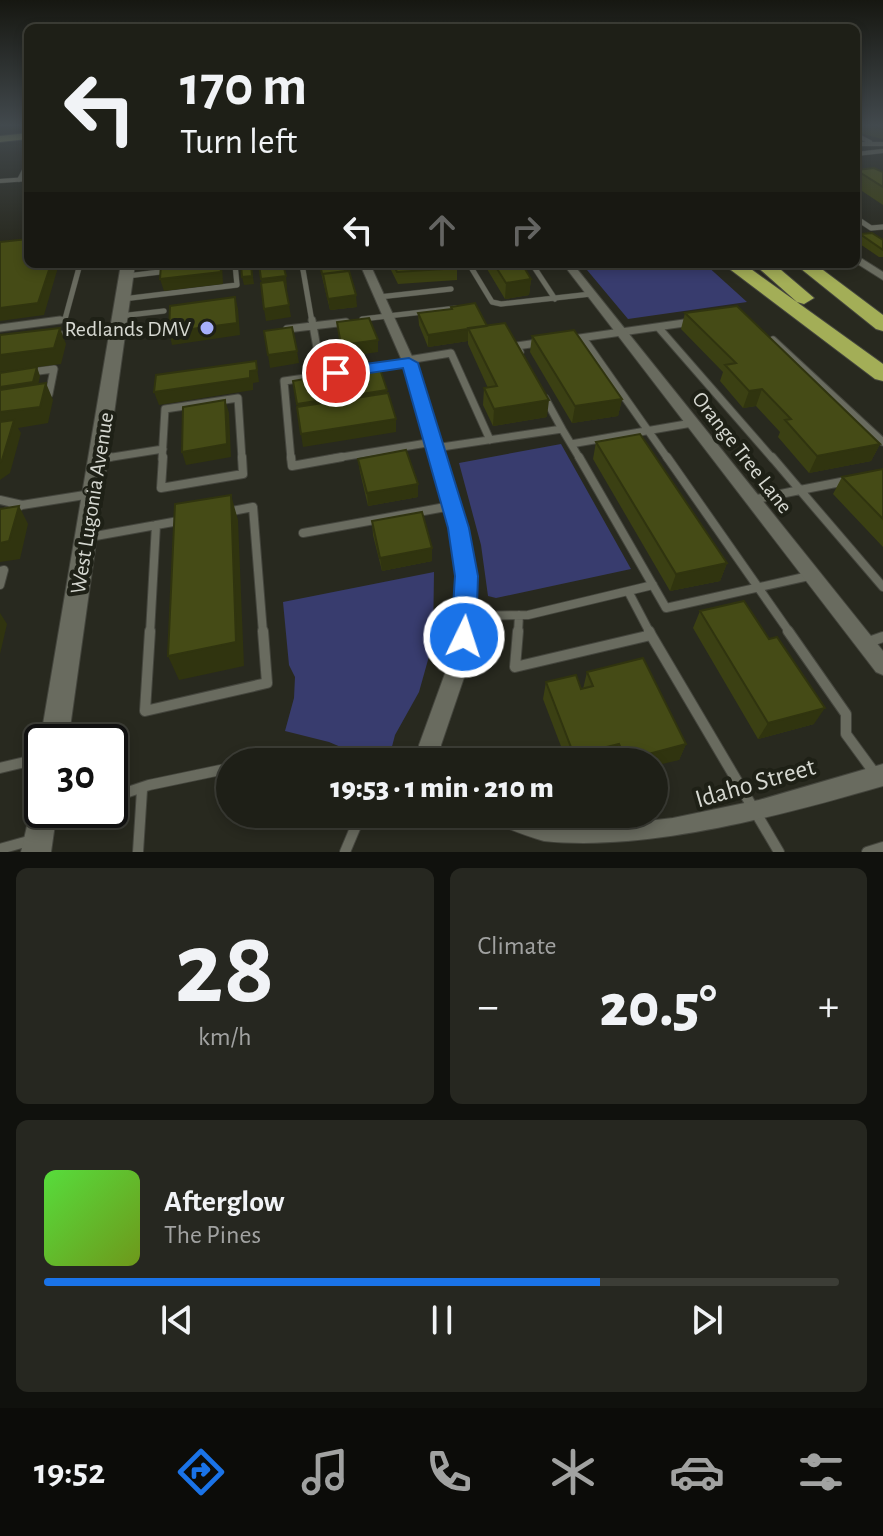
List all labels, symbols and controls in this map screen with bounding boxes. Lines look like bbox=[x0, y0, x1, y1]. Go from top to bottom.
icon: left bbox=[48, 56, 152, 160]
text: 170 m bbox=[180, 59, 307, 115]
text: Turn left bbox=[180, 124, 297, 160]
icon: left bbox=[336, 208, 380, 252]
icon: ahead bbox=[420, 208, 464, 252]
icon: right bbox=[504, 208, 548, 252]
place label: Redlands DMV bbox=[64, 318, 192, 340]
marker: Redlands DMV bbox=[198, 319, 216, 337]
pin bbox=[302, 339, 370, 407]
icon: arrive bbox=[314, 351, 358, 395]
street label: Orange Tree Lane bbox=[688, 388, 796, 518]
street label: West Lugonia Avenue bbox=[67, 411, 117, 596]
position arrow bbox=[422, 595, 506, 679]
speed limit sign: 30 bbox=[24, 724, 128, 828]
street label: Idaho Street bbox=[692, 753, 818, 813]
text: 19:53 · 1 min · 210 m bbox=[330, 773, 554, 803]
text: 28 bbox=[175, 918, 275, 1022]
text: Climate bbox=[478, 933, 556, 959]
text: 20.5° bbox=[600, 977, 717, 1037]
text: − bbox=[478, 985, 499, 1029]
text: + bbox=[818, 985, 839, 1029]
text: km/h bbox=[198, 1024, 252, 1050]
text: Afterglow bbox=[164, 1187, 285, 1217]
text: The Pines bbox=[164, 1222, 261, 1248]
icon: previous bbox=[155, 1298, 199, 1342]
icon: pause bbox=[420, 1298, 464, 1342]
icon: next bbox=[685, 1298, 729, 1342]
icon: directions bbox=[173, 1444, 229, 1500]
icon: music bbox=[297, 1444, 353, 1500]
icon: phone bbox=[421, 1444, 477, 1500]
icon: climate bbox=[545, 1444, 601, 1500]
icon: car bbox=[669, 1444, 725, 1500]
icon: filters bbox=[793, 1444, 849, 1500]
text: 19:52 bbox=[34, 1454, 105, 1490]

